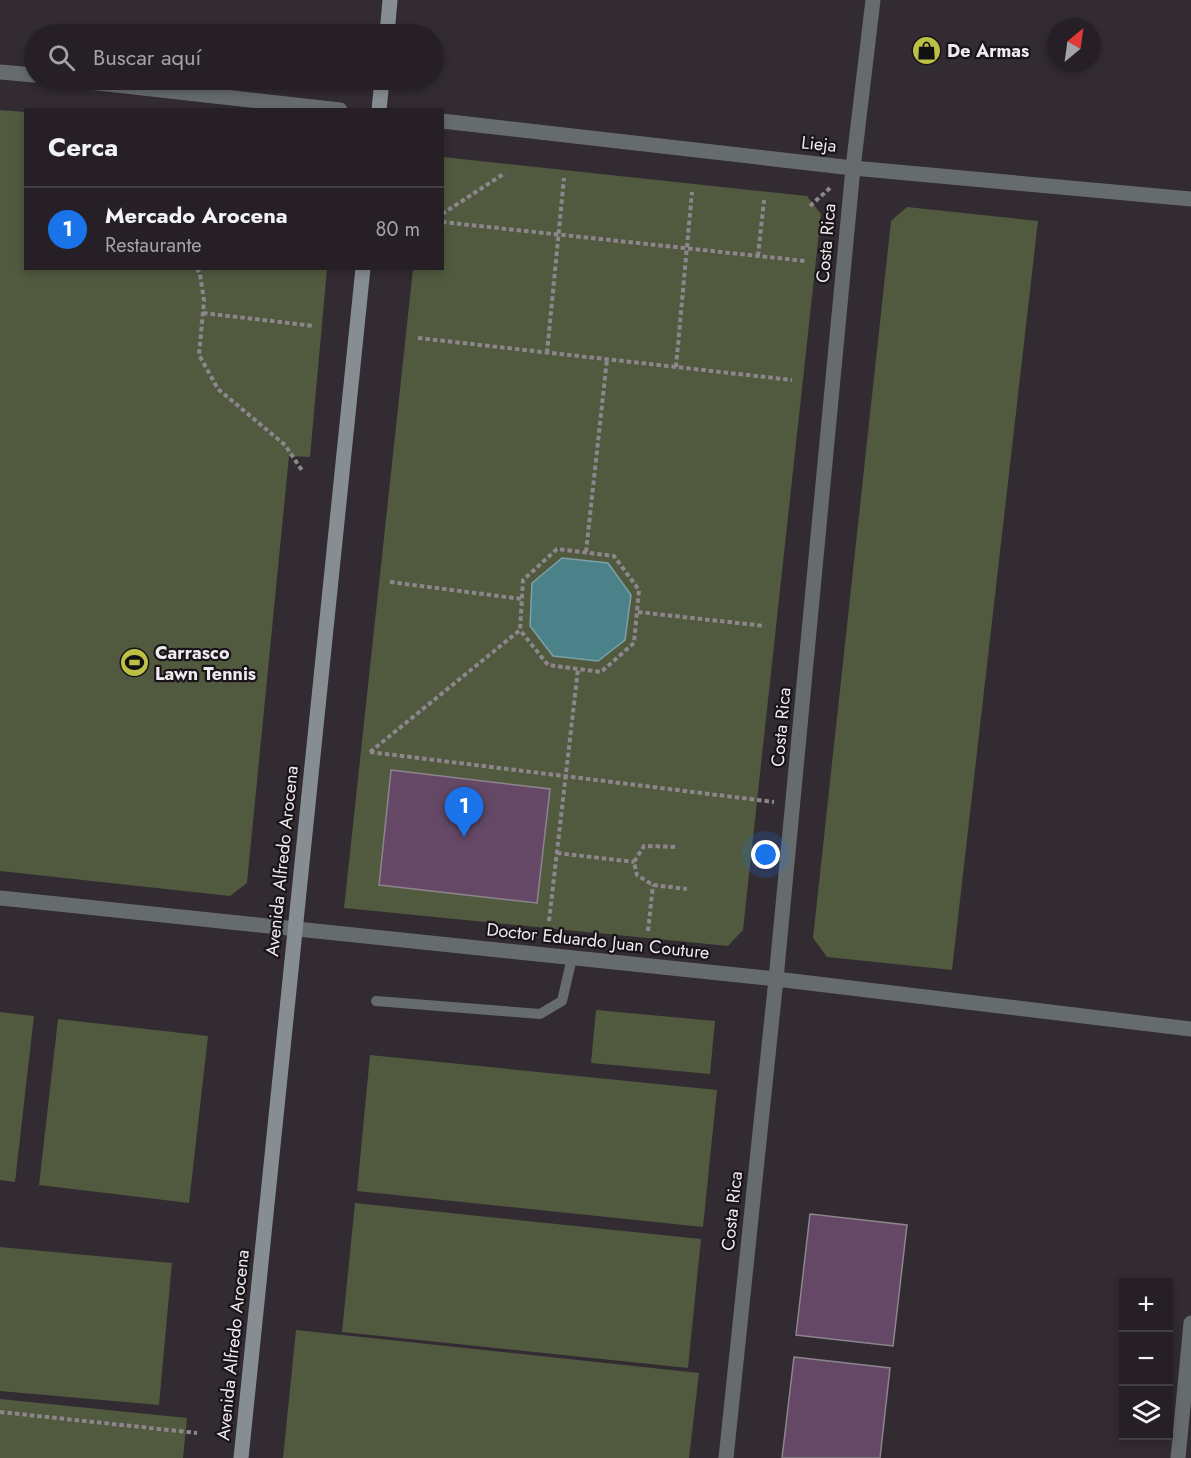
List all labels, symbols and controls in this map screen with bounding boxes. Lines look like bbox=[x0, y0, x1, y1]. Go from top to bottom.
north arrow bbox=[1047, 18, 1101, 72]
search box bbox=[24, 24, 444, 90]
shop icon: De Armas bbox=[910, 35, 942, 67]
place label: De Armas bbox=[947, 38, 1029, 64]
icon: search bbox=[45, 41, 78, 74]
text: Buscar aquí bbox=[93, 41, 201, 73]
text: Cerca bbox=[48, 128, 118, 166]
street label: Lieja bbox=[800, 129, 838, 159]
text: Mercado Arocena bbox=[105, 199, 288, 231]
street label: Costa Rica bbox=[810, 202, 842, 284]
text: 1 bbox=[62, 215, 73, 244]
text: 80 m bbox=[375, 215, 420, 244]
text: Restaurante bbox=[105, 231, 202, 260]
place label: Carrasco Lawn Tennis bbox=[155, 640, 256, 687]
sports icon: Carrasco Lawn Tennis bbox=[118, 647, 150, 679]
street label: Costa Rica bbox=[765, 686, 797, 768]
street label: Avenida Alfredo Arocena bbox=[259, 764, 305, 958]
pin: 1 bbox=[444, 788, 484, 837]
your location bbox=[751, 840, 780, 869]
street label: Doctor Eduardo Juan Couture bbox=[485, 916, 711, 966]
street label: Costa Rica bbox=[715, 1170, 749, 1252]
street label: Avenida Alfredo Arocena bbox=[210, 1248, 256, 1442]
map controls bbox=[1119, 1278, 1173, 1440]
button: + bbox=[1119, 1278, 1173, 1332]
button: − bbox=[1119, 1332, 1173, 1386]
button: layers bbox=[1119, 1386, 1173, 1440]

